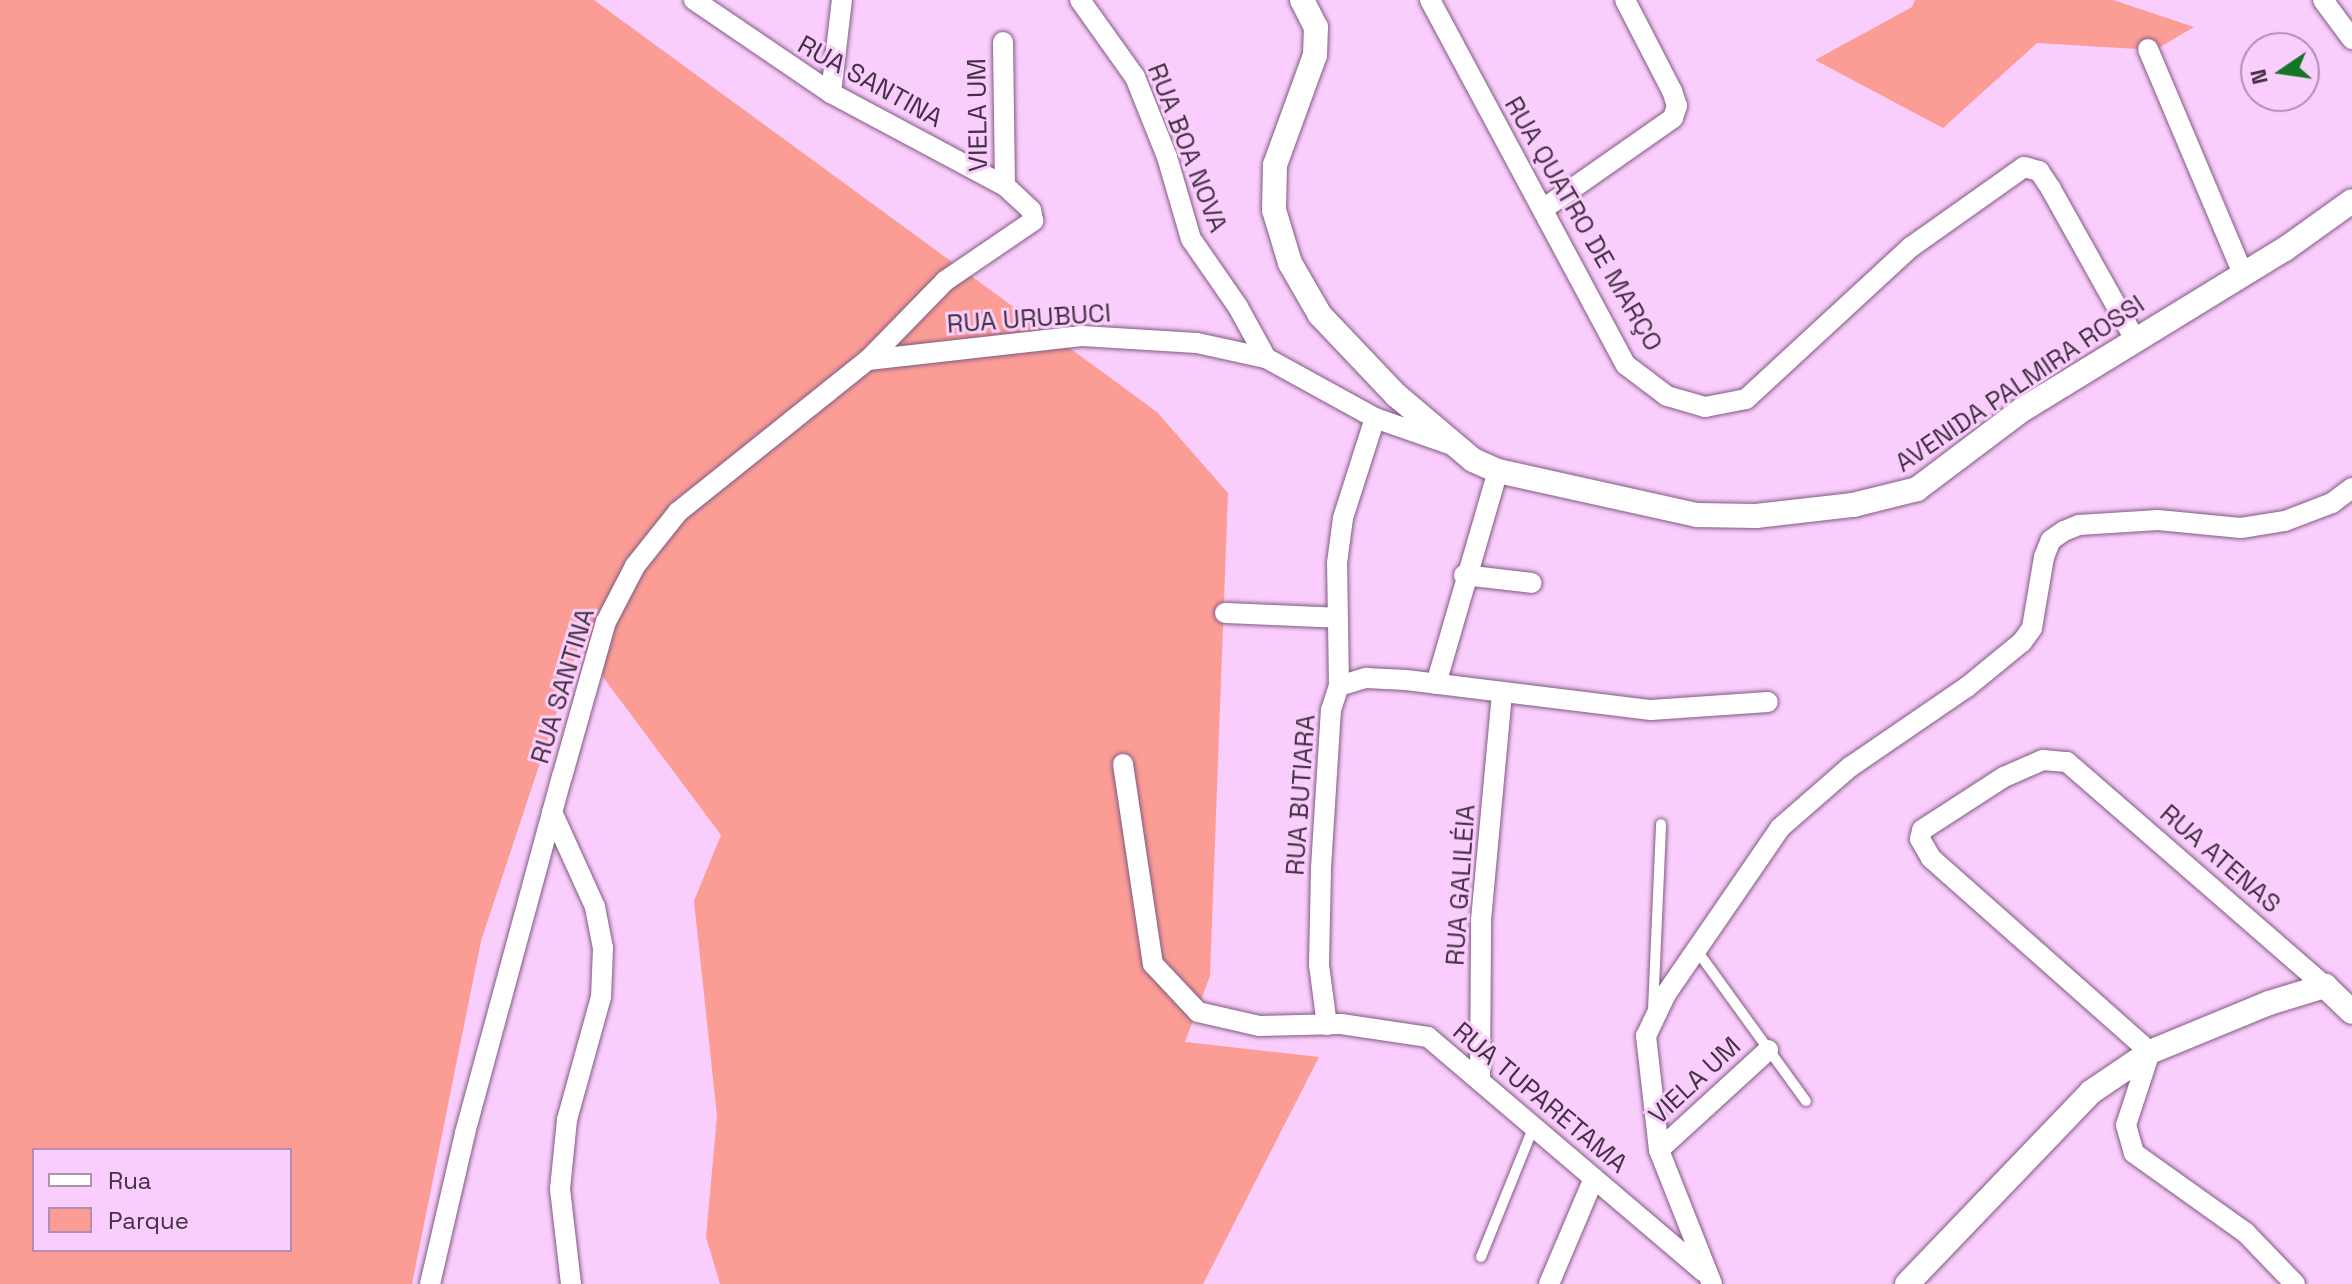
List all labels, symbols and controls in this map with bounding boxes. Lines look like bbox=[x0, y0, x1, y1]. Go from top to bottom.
street label: RUA SANTINA bbox=[792, 29, 948, 135]
north arrow bbox=[2240, 32, 2320, 112]
street label: VIELA UM bbox=[961, 58, 995, 172]
street label: RUA BOA NOVA bbox=[1140, 59, 1234, 237]
text: N bbox=[2243, 67, 2274, 87]
street label: RUA QUATRO DE MARÇO bbox=[1497, 91, 1669, 357]
street label: AVENIDA PALMIRA ROSSI bbox=[1889, 289, 2151, 479]
street label: RUA URUBUCI bbox=[946, 298, 1112, 340]
street label: RUA SANTINA bbox=[525, 604, 601, 768]
street label: RUA BUTIARA bbox=[1280, 713, 1322, 877]
street label: RUA ATENAS bbox=[2153, 798, 2287, 920]
street label: RUA GALILÉIA bbox=[1440, 803, 1482, 967]
street label: RUA TUPARETAMA bbox=[1446, 1016, 1634, 1180]
street label: VIELA UM bbox=[1643, 1031, 1747, 1131]
legend bbox=[32, 1148, 292, 1252]
text: Rua bbox=[108, 1165, 152, 1196]
text: Parque bbox=[108, 1205, 189, 1236]

